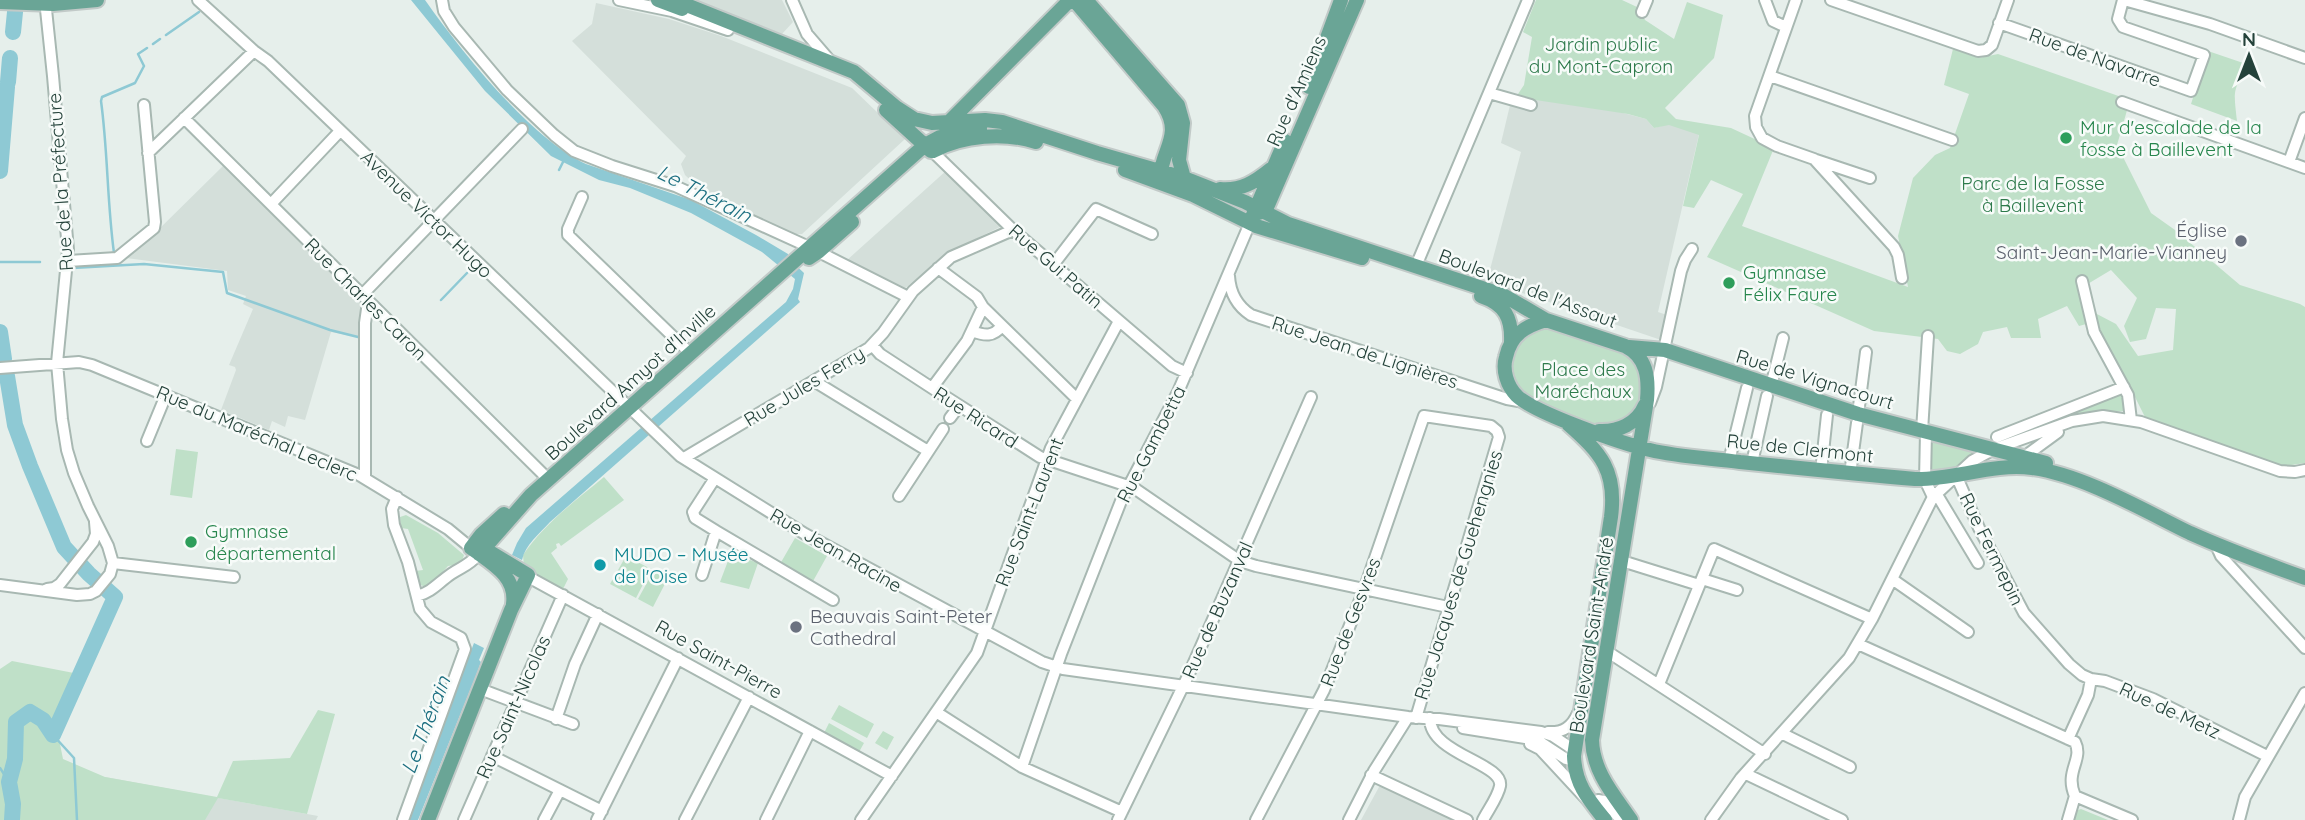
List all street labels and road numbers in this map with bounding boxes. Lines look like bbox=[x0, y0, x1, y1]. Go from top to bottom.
street label: Rue de Navarre bbox=[2026, 22, 2164, 92]
street label: Rue d'Amiens bbox=[1261, 32, 1331, 150]
street label: Rue de la Préfecture bbox=[42, 92, 78, 272]
street label: Avenue Victor Hugo bbox=[356, 145, 498, 283]
street label: Rue Gui Patin bbox=[1004, 219, 1108, 313]
street label: Rue Charles Caron bbox=[300, 233, 432, 365]
street label: Boulevard de l'Assaut bbox=[1436, 243, 1620, 333]
street label: Boulevard Amyot d'Inville bbox=[539, 299, 721, 465]
street label: Rue Jean de Lignières bbox=[1269, 311, 1461, 393]
street label: Rue Jules Ferry bbox=[739, 341, 869, 431]
street label: Rue de Vignacourt bbox=[1733, 344, 1897, 414]
street label: Rue du Maréchal Leclerc bbox=[153, 380, 361, 486]
street label: Rue Ricard bbox=[929, 381, 1023, 453]
street label: Rue Gambetta bbox=[1111, 381, 1191, 507]
street label: Rue de Clermont bbox=[1725, 428, 1875, 468]
street label: Rue Saint-Laurent bbox=[990, 434, 1068, 590]
street label: Rue Jacques de Guehengnies bbox=[1409, 447, 1507, 703]
street label: Rue Fermepin bbox=[1954, 489, 2030, 609]
street label: Rue Jean Racine bbox=[766, 502, 906, 598]
street label: Boulevard Saint-André bbox=[1564, 535, 1618, 735]
street label: Rue de Buzanval bbox=[1176, 538, 1258, 682]
street label: Rue de Gesvres bbox=[1314, 554, 1386, 690]
street label: Rue Saint-Pierre bbox=[651, 614, 787, 704]
street label: Rue Saint-Nicolas bbox=[471, 632, 555, 782]
street label: Rue de Metz bbox=[2116, 676, 2224, 744]

